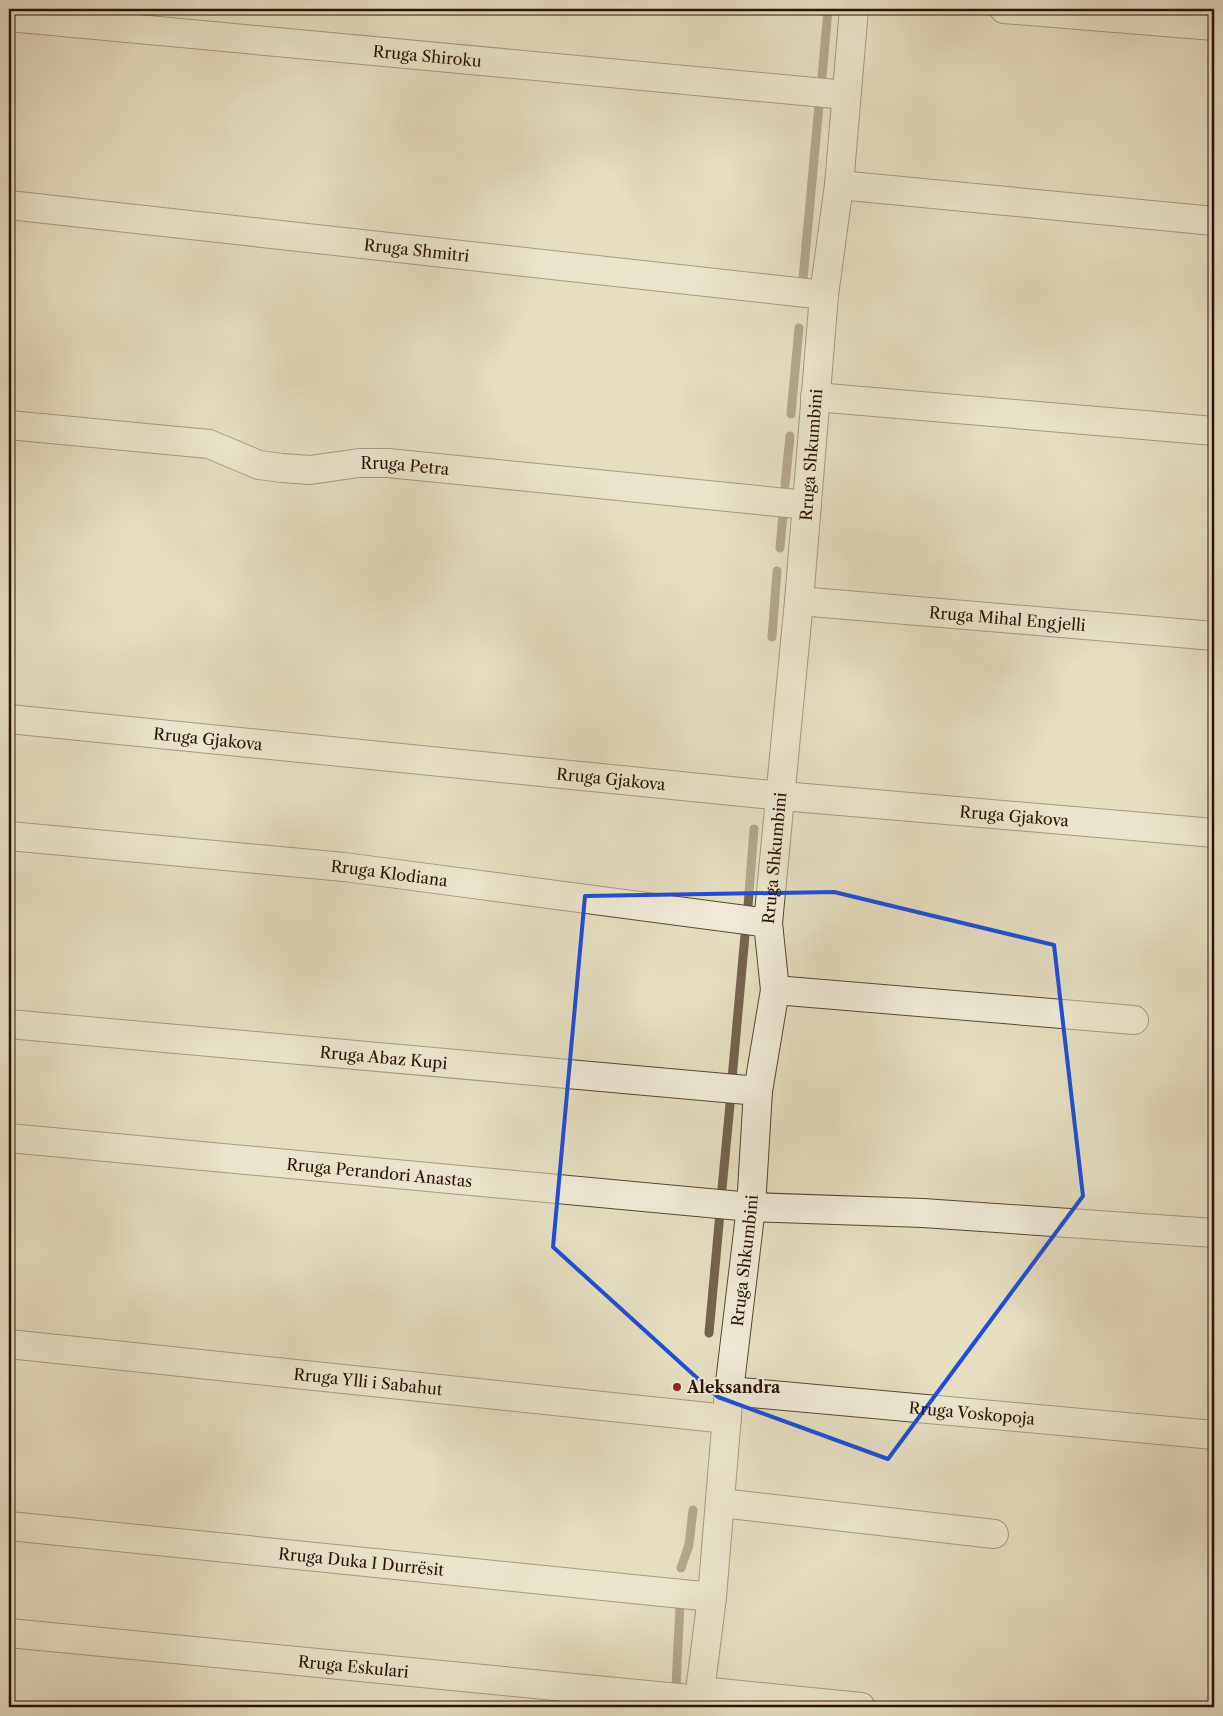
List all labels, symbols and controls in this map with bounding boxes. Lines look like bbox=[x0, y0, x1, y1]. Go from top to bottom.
street label: Rruga Shiroku bbox=[372, 41, 483, 71]
street label: Rruga Shmitri bbox=[363, 234, 470, 266]
street label: Rruga Shkumbini bbox=[796, 388, 826, 522]
street label: Rruga Petra bbox=[361, 453, 451, 479]
street label: Rruga Mihal Engjelli bbox=[928, 602, 1087, 635]
street label: Rruga Gjakova bbox=[152, 723, 264, 754]
street label: Rruga Gjakova bbox=[555, 764, 667, 794]
street label: Rruga Shkumbini bbox=[758, 791, 791, 925]
street label: Rruga Gjakova bbox=[959, 801, 1070, 831]
street label: Rruga Klodiana bbox=[330, 856, 449, 891]
street label: Rruga Abaz Kupi bbox=[319, 1042, 448, 1073]
street label: Rruga Perandori Anastas bbox=[286, 1154, 473, 1191]
street label: Rruga Shkumbini bbox=[727, 1194, 762, 1327]
street label: Rruga Ylli i Sabahut bbox=[293, 1364, 444, 1399]
place label: Aleksandra bbox=[686, 1377, 781, 1397]
marker: Aleksandra bbox=[671, 1381, 683, 1393]
street label: Rruga Voskopoja bbox=[908, 1397, 1037, 1429]
street label: Rruga Duka I Durrësit bbox=[277, 1543, 445, 1580]
street label: Rruga Eskulari bbox=[297, 1651, 410, 1682]

